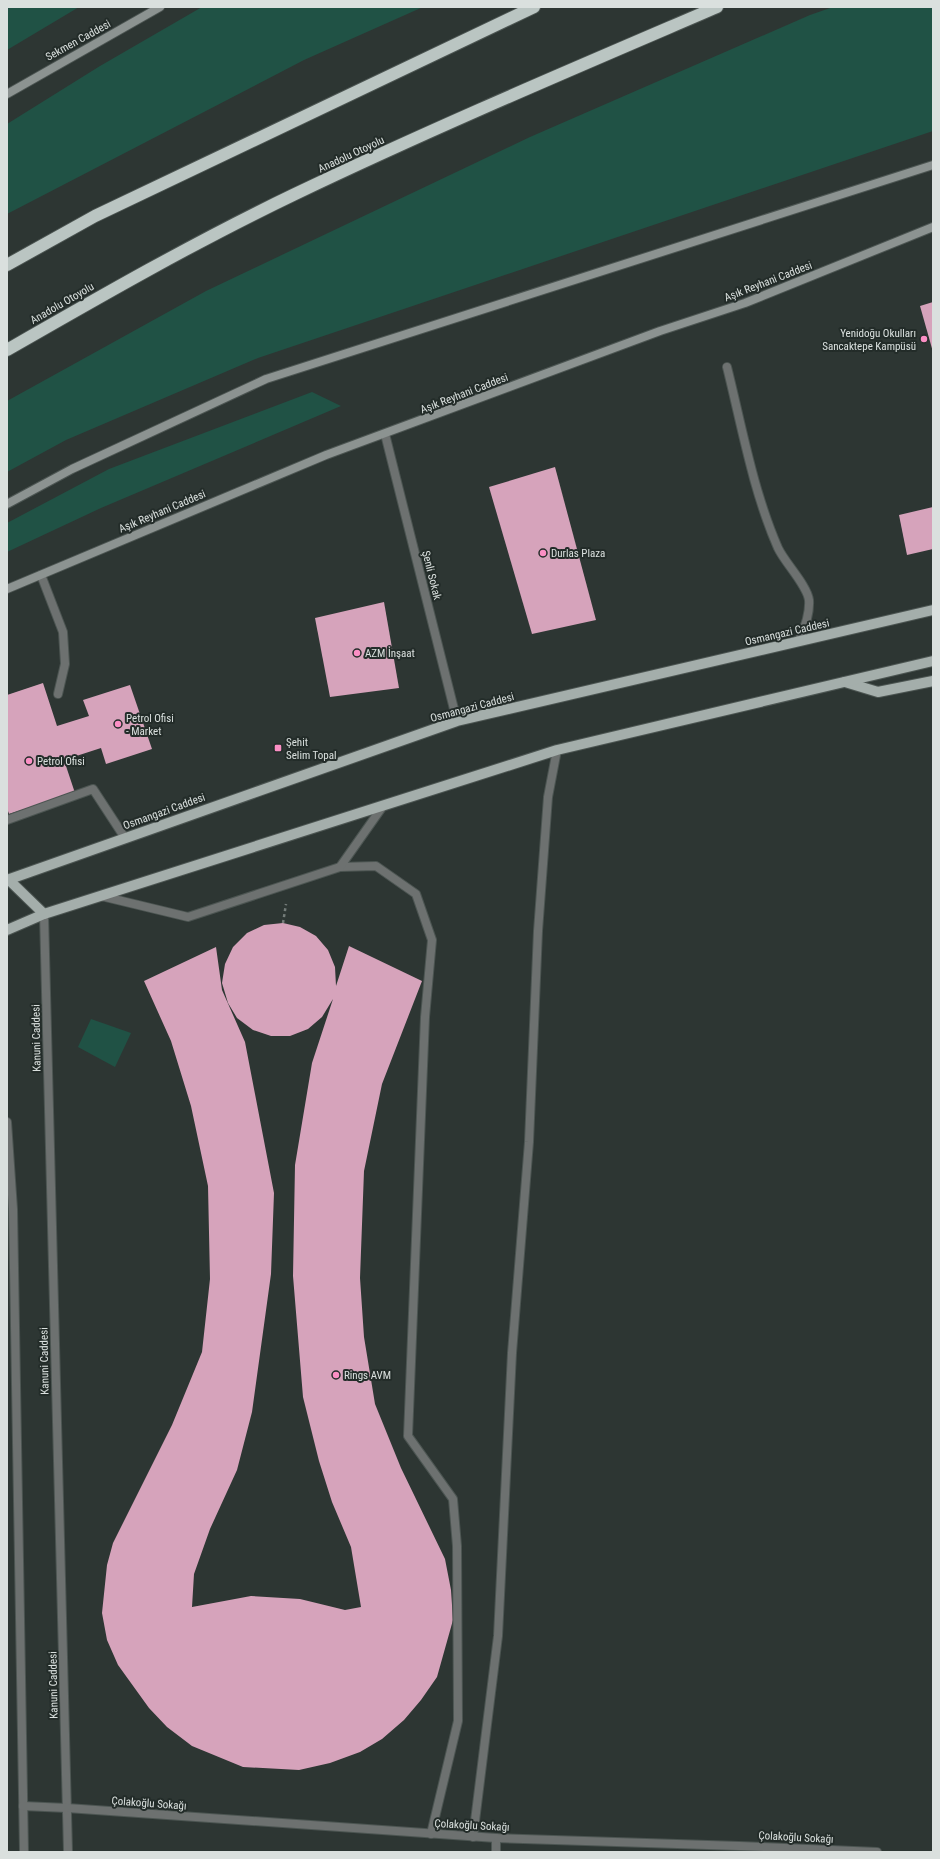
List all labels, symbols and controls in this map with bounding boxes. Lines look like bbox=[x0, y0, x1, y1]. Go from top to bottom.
street label: Sekmen Caddesi bbox=[44, 17, 113, 64]
street label: Anadolu Otoyolu bbox=[316, 133, 386, 175]
street label: Aşık Reyhani Caddesi bbox=[722, 259, 814, 304]
street label: Anadolu Otoyolu bbox=[28, 280, 96, 327]
place label: Yenidoğu Okulları Sancaktepe Kampüsü bbox=[822, 327, 916, 353]
marker: Yenidoğu Okulları Sancaktepe Kampüsü bbox=[919, 334, 929, 344]
street label: Aşık Reyhani Caddesi bbox=[418, 371, 510, 416]
street label: Aşık Reyhani Caddesi bbox=[117, 487, 208, 536]
place label: Durlas Plaza bbox=[551, 547, 605, 560]
marker: Durlas Plaza bbox=[538, 548, 548, 558]
street label: Şenli Sokak bbox=[419, 549, 444, 601]
street label: Osmangazi Caddesi bbox=[744, 616, 831, 649]
place label: AZM İnşaat bbox=[365, 647, 415, 660]
marker: AZM İnşaat bbox=[352, 648, 362, 658]
street label: Osmangazi Caddesi bbox=[429, 690, 515, 725]
place label: Petrol Ofisi - Market bbox=[126, 712, 174, 738]
marker: Petrol Ofisi - Market bbox=[113, 719, 123, 729]
place label: Şehit Selim Topal bbox=[286, 736, 336, 762]
marker: Şehit Selim Topal bbox=[273, 743, 283, 753]
place label: Petrol Ofisi bbox=[37, 755, 85, 768]
marker: Petrol Ofisi bbox=[24, 756, 34, 766]
street label: Osmangazi Caddesi bbox=[121, 791, 207, 832]
street label: Kanuni Caddesi bbox=[29, 1004, 44, 1072]
street label: Kanuni Caddesi bbox=[37, 1327, 52, 1395]
place label: Rings AVM bbox=[344, 1369, 391, 1382]
marker: Rings AVM bbox=[331, 1370, 341, 1380]
street label: Kanuni Caddesi bbox=[46, 1651, 61, 1719]
street label: Çolakoğlu Sokağı bbox=[111, 1794, 187, 1813]
street label: Çolakoğlu Sokağı bbox=[434, 1817, 510, 1834]
street label: Çolakoğlu Sokağı bbox=[758, 1829, 834, 1846]

